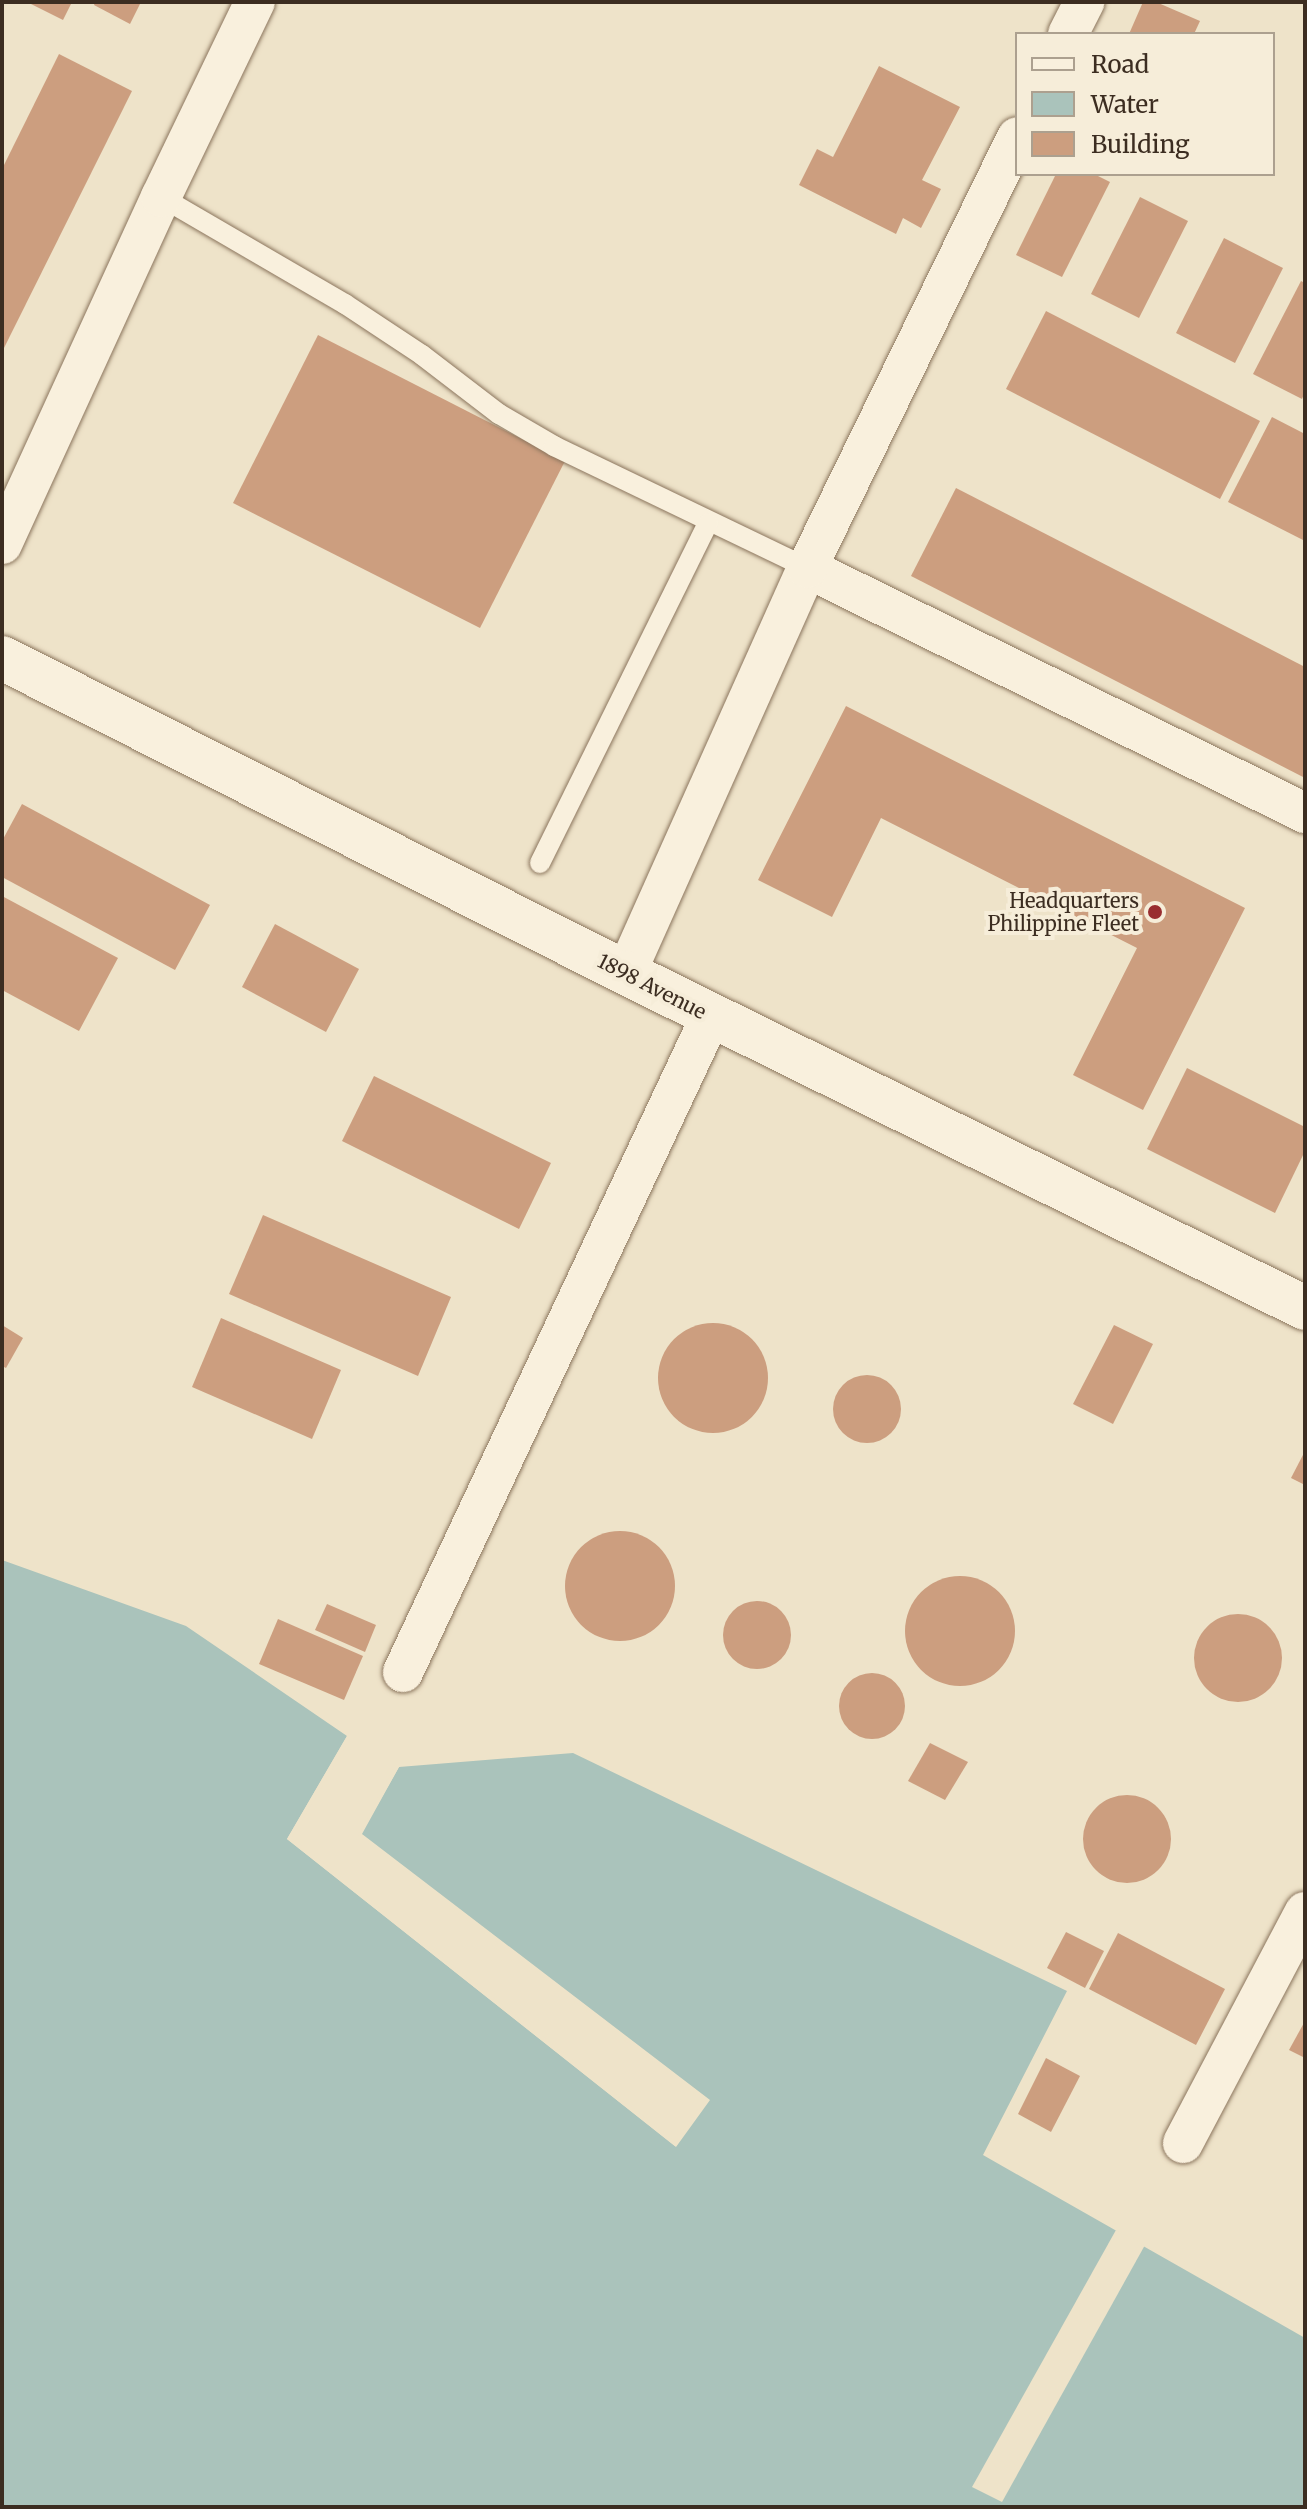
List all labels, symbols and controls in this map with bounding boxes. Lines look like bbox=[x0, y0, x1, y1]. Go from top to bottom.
legend bbox=[1015, 32, 1275, 176]
text: Road bbox=[1091, 49, 1149, 80]
text: Water bbox=[1091, 89, 1159, 120]
text: Building bbox=[1091, 129, 1190, 160]
place label: Headquarters Philippine Fleet bbox=[987, 888, 1139, 935]
marker: Headquarters Philippine Fleet bbox=[1146, 903, 1164, 921]
street label: 1898 Avenue bbox=[594, 948, 710, 1024]

